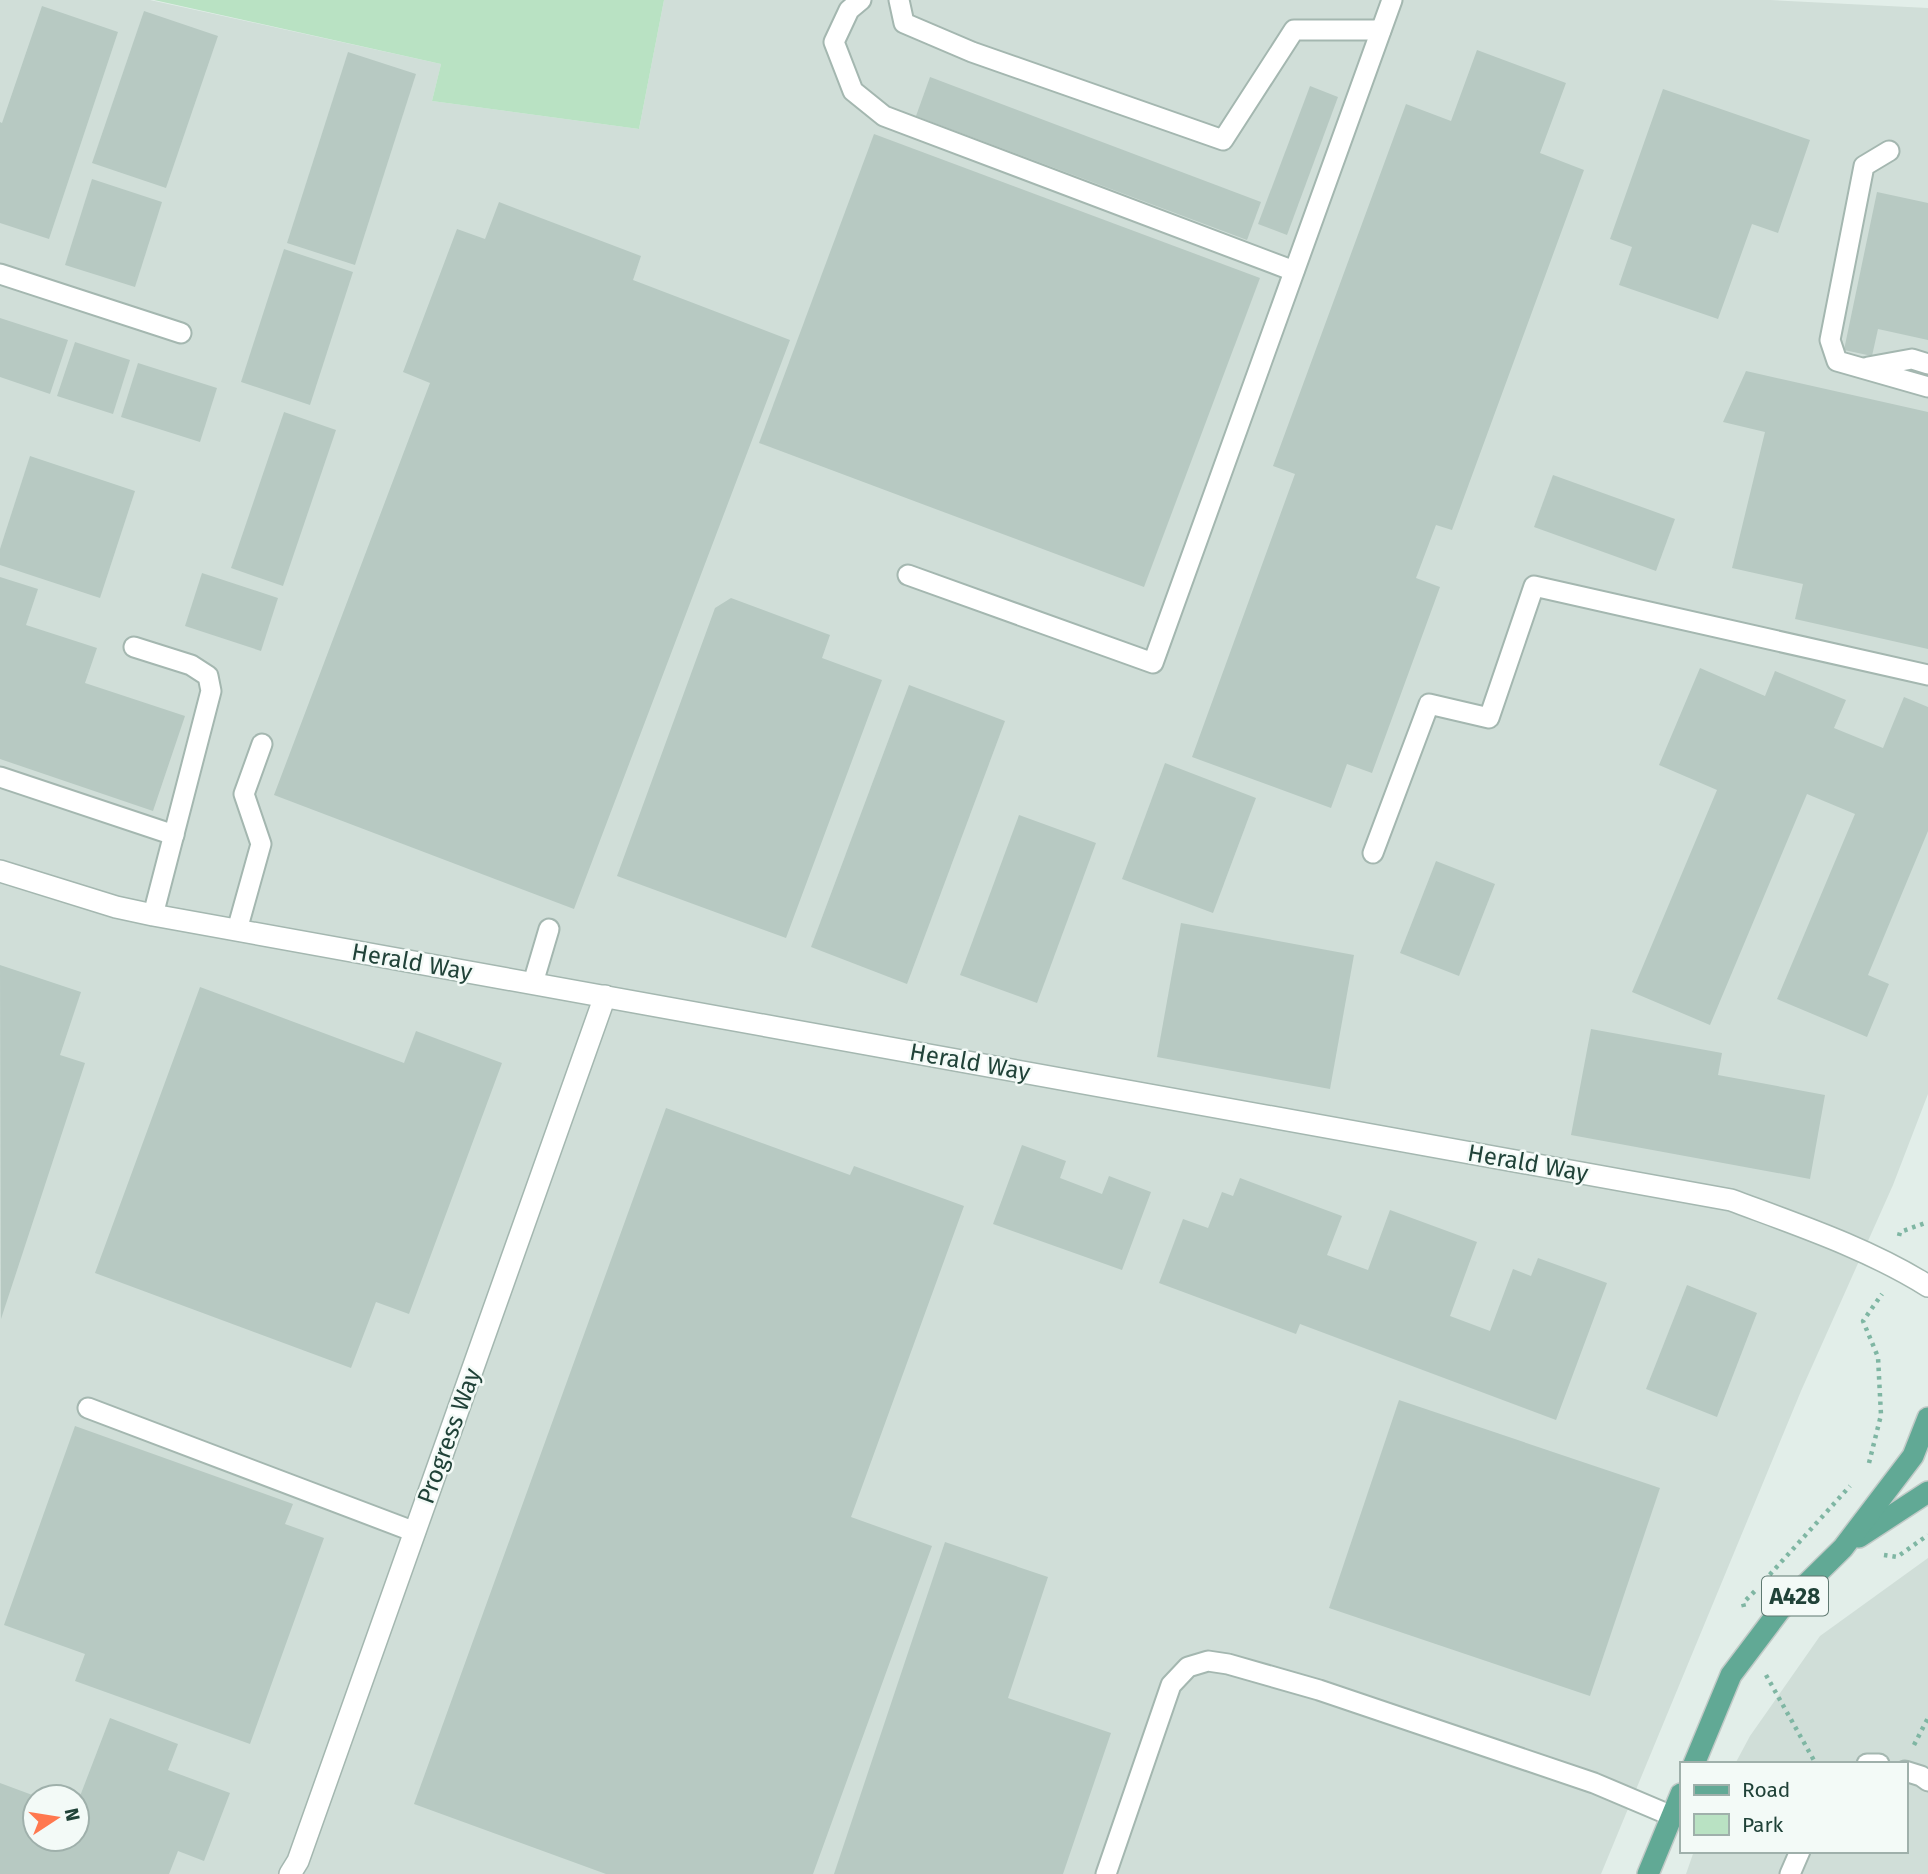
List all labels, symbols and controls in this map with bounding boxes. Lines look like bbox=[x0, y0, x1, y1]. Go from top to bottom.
street label: Herald Way bbox=[350, 938, 475, 986]
street label: Herald Way bbox=[908, 1038, 1033, 1086]
street label: Herald Way bbox=[1466, 1139, 1591, 1187]
street label: Progress Way bbox=[412, 1364, 487, 1508]
road number: A428 bbox=[1762, 1576, 1828, 1616]
legend bbox=[1680, 1762, 1907, 1853]
text: Road bbox=[1742, 1777, 1790, 1803]
north arrow bbox=[21, 1783, 91, 1853]
text: N bbox=[60, 1806, 85, 1823]
text: Park bbox=[1742, 1812, 1784, 1838]

